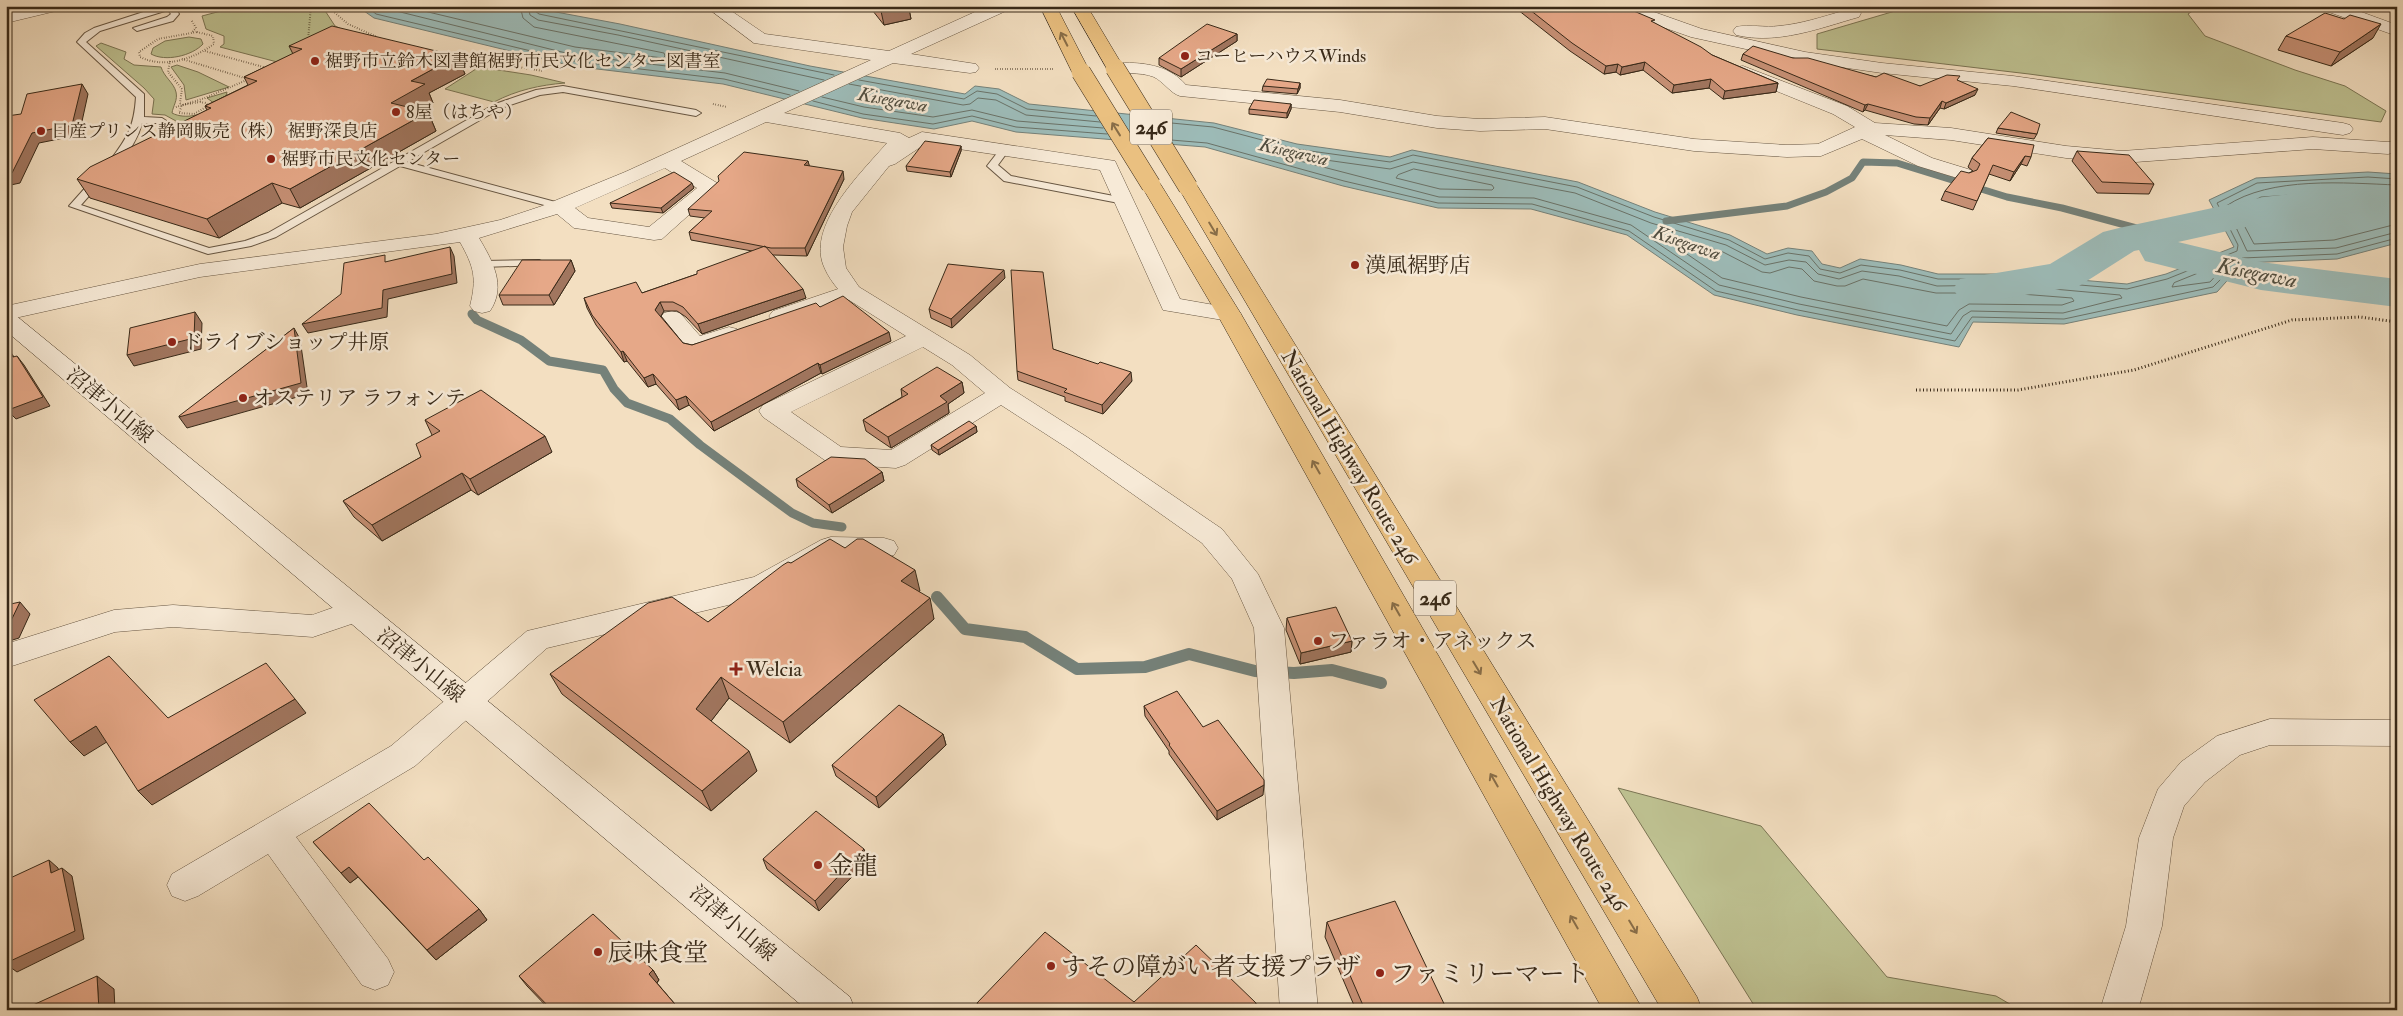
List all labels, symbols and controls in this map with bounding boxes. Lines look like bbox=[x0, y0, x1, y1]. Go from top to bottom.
one-way arrow bbox=[1059, 32, 1068, 47]
place label: コーヒーハウスWinds bbox=[1195, 45, 1366, 68]
place label: 裾野市立鈴木図書館裾野市民文化センター図書室 bbox=[325, 50, 720, 73]
marker: コーヒーハウスWinds bbox=[1179, 50, 1191, 62]
marker: 裾野市立鈴木図書館裾野市民文化センター図書室 bbox=[309, 55, 321, 67]
water label: Kisegawa bbox=[855, 82, 930, 118]
place label: 8屋（はちや） bbox=[406, 101, 522, 124]
marker: 8屋（はちや） bbox=[390, 106, 402, 118]
road number: 246 bbox=[1130, 110, 1172, 144]
place label: 日産プリンス静岡販売（株） 裾野深良店 bbox=[51, 120, 378, 143]
one-way arrow bbox=[1111, 122, 1121, 136]
marker: 日産プリンス静岡販売（株） 裾野深良店 bbox=[35, 125, 47, 137]
water label: Kisegawa bbox=[1256, 132, 1331, 172]
place label: 裾野市民文化センター bbox=[281, 148, 460, 171]
marker: 裾野市民文化センター bbox=[265, 153, 277, 165]
water label: Kisegawa bbox=[1649, 220, 1724, 266]
one-way arrow bbox=[1208, 221, 1218, 235]
water label: Kisegawa bbox=[2213, 251, 2299, 294]
place label: 漢風裾野店 bbox=[1365, 252, 1470, 279]
marker: 漢風裾野店 bbox=[1349, 259, 1361, 271]
place label: ドライブショップ井原 bbox=[182, 329, 389, 356]
marker: ドライブショップ井原 bbox=[166, 336, 178, 348]
street label: National Highway Route 246 bbox=[1275, 345, 1425, 571]
street label: 沼津小山線 bbox=[61, 361, 159, 449]
place label: オステリア ラフォンテ bbox=[253, 385, 466, 412]
marker: オステリア ラフォンテ bbox=[237, 392, 249, 404]
one-way arrow bbox=[1311, 460, 1321, 475]
road number: 246 bbox=[1414, 580, 1456, 616]
one-way arrow bbox=[1391, 601, 1401, 616]
street label: 沼津小山線 bbox=[371, 622, 470, 709]
place label: ファラオ・アネックス bbox=[1328, 628, 1537, 655]
marker: ファラオ・アネックス bbox=[1312, 635, 1324, 647]
place label: Welcia bbox=[745, 656, 803, 683]
one-way arrow bbox=[1472, 660, 1482, 674]
marker: Welcia bbox=[730, 663, 742, 675]
street label: National Highway Route 246 bbox=[1484, 692, 1634, 918]
one-way arrow bbox=[1488, 774, 1498, 788]
place label: 金龍 bbox=[828, 851, 878, 882]
marker: 金龍 bbox=[812, 859, 824, 871]
street label: 沼津小山線 bbox=[684, 879, 782, 967]
one-way arrow bbox=[1569, 914, 1579, 929]
one-way arrow bbox=[1629, 919, 1639, 933]
place label: 辰味食堂 bbox=[608, 938, 708, 969]
marker: 辰味食堂 bbox=[592, 946, 604, 958]
place label: すその障がい者支援プラザ bbox=[1061, 952, 1361, 983]
place label: ファミリーマート bbox=[1390, 959, 1590, 990]
marker: すその障がい者支援プラザ bbox=[1045, 960, 1057, 972]
marker: ファミリーマート bbox=[1374, 967, 1386, 979]

